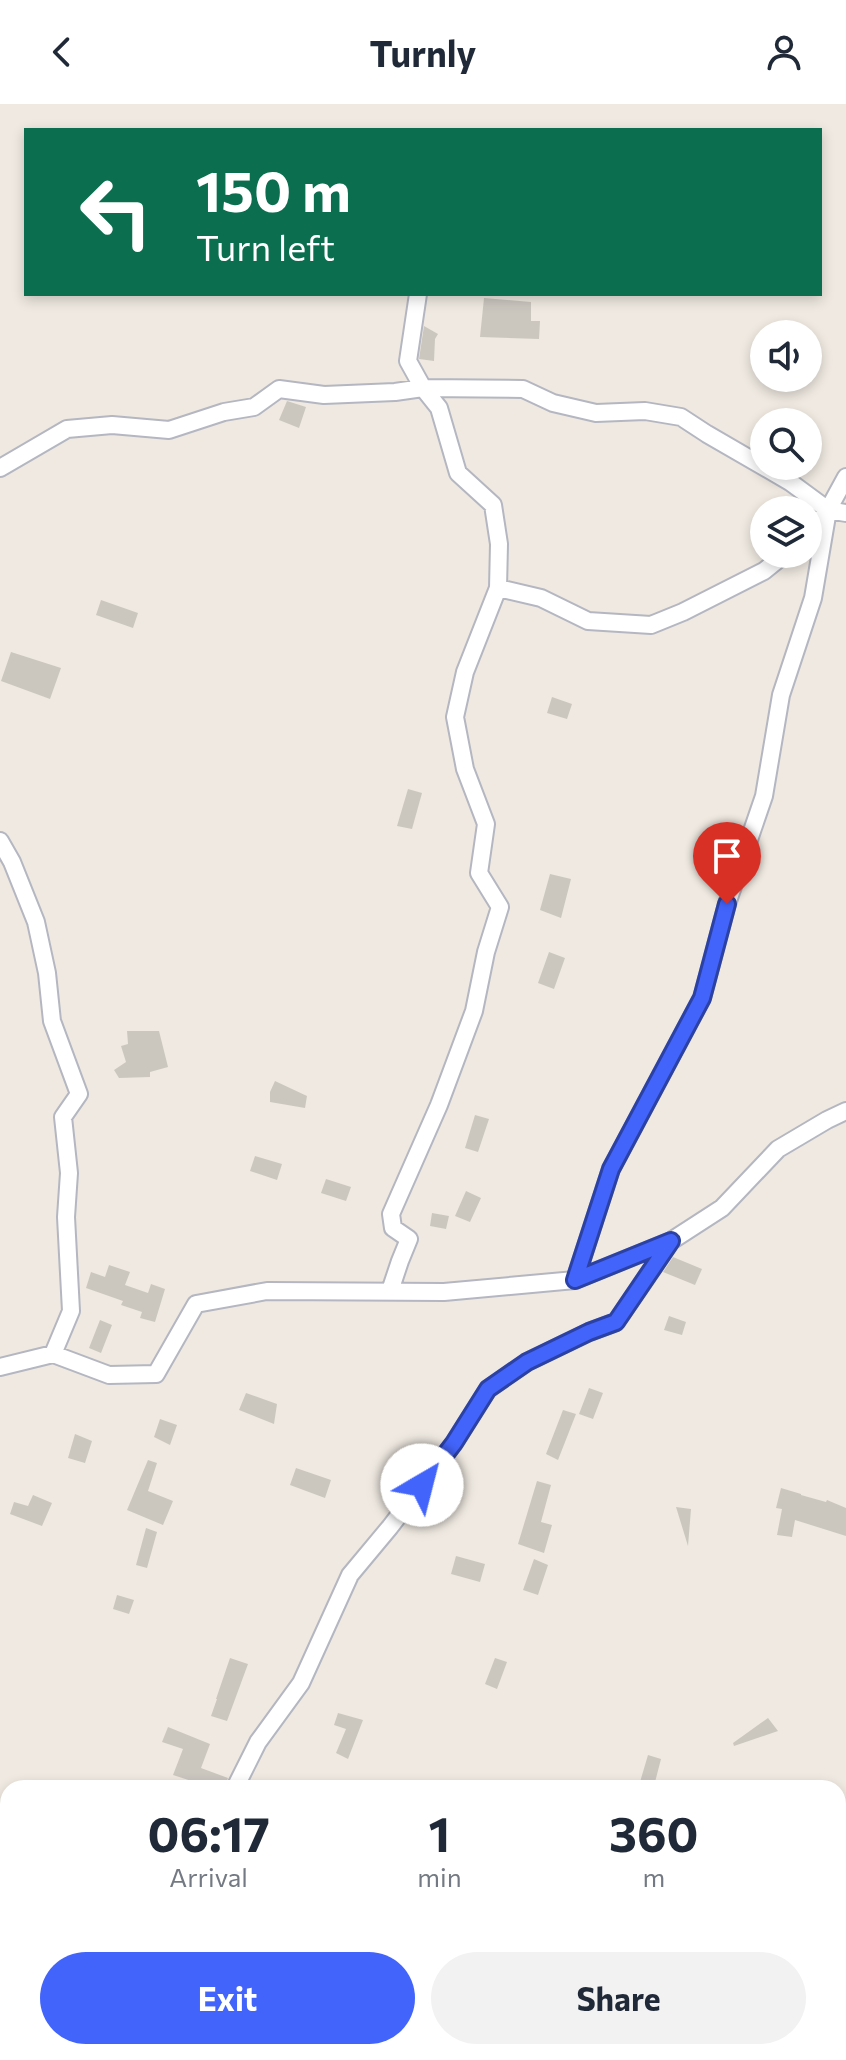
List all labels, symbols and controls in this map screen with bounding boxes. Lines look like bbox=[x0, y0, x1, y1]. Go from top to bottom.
icon: back bbox=[40, 30, 84, 74]
text: Turnly bbox=[370, 30, 476, 74]
icon: person bbox=[762, 30, 806, 74]
text: 150 m bbox=[196, 155, 351, 224]
icon: left bbox=[64, 160, 168, 264]
text: Turn left bbox=[196, 224, 335, 268]
map controls bbox=[750, 320, 822, 568]
button: sound bbox=[750, 320, 822, 392]
button: search bbox=[750, 408, 822, 480]
button: layers bbox=[750, 496, 822, 568]
pin bbox=[693, 822, 761, 904]
icon: arrive bbox=[705, 834, 749, 878]
position arrow bbox=[380, 1443, 464, 1527]
text: 06:17 bbox=[147, 1803, 270, 1862]
text: 1 bbox=[429, 1803, 450, 1862]
text: 360 bbox=[609, 1803, 699, 1862]
text: Arrival bbox=[169, 1861, 248, 1892]
text: min bbox=[417, 1861, 462, 1892]
text: m bbox=[642, 1861, 665, 1892]
button: Exit bbox=[40, 1952, 415, 2044]
button: Share bbox=[431, 1952, 806, 2044]

